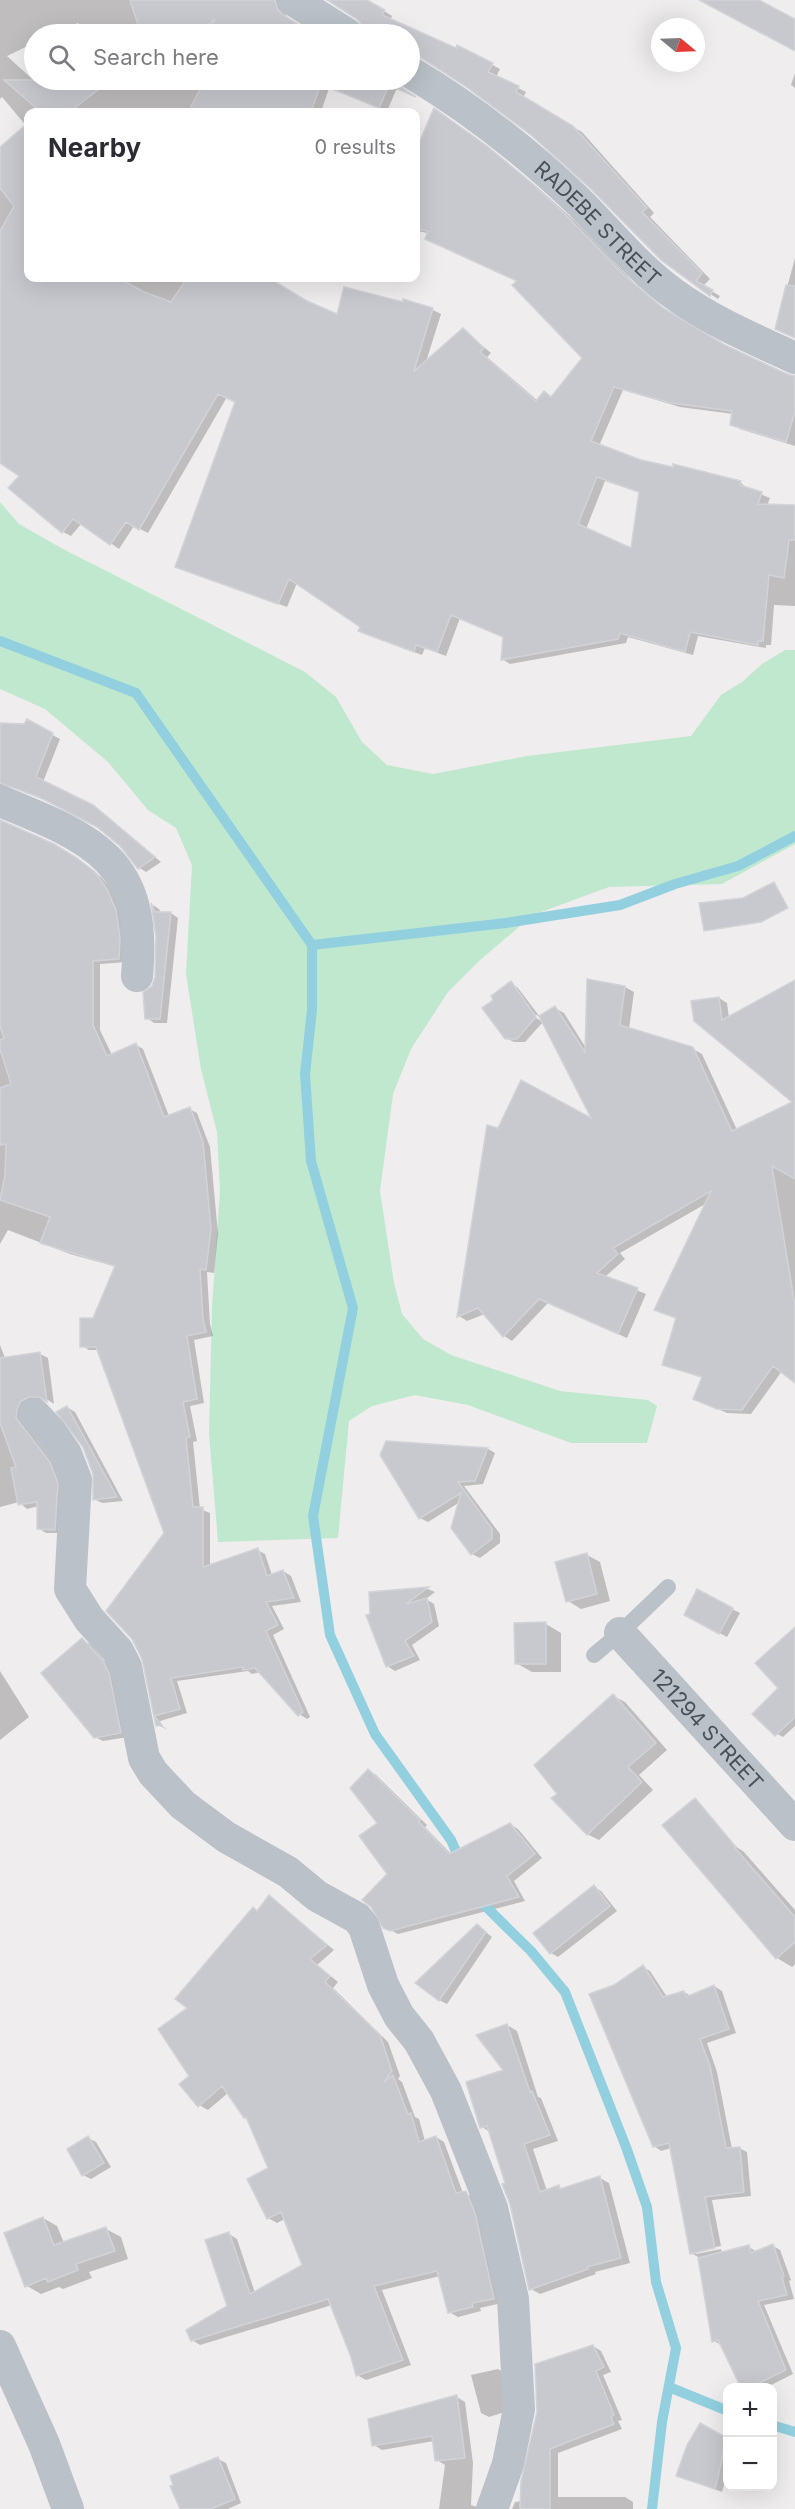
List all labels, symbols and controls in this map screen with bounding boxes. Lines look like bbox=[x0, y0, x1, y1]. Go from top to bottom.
north arrow bbox=[651, 18, 705, 72]
search box bbox=[24, 24, 420, 90]
icon: search bbox=[45, 41, 78, 74]
text: Search here bbox=[93, 44, 219, 70]
text: Nearby bbox=[48, 132, 141, 163]
text: 0 results bbox=[314, 135, 396, 159]
street label: RADEBE STREET bbox=[530, 155, 666, 291]
street label: 121294 STREET bbox=[646, 1664, 769, 1795]
map controls bbox=[723, 2383, 777, 2491]
button: + bbox=[723, 2383, 777, 2437]
button: − bbox=[723, 2437, 777, 2491]

